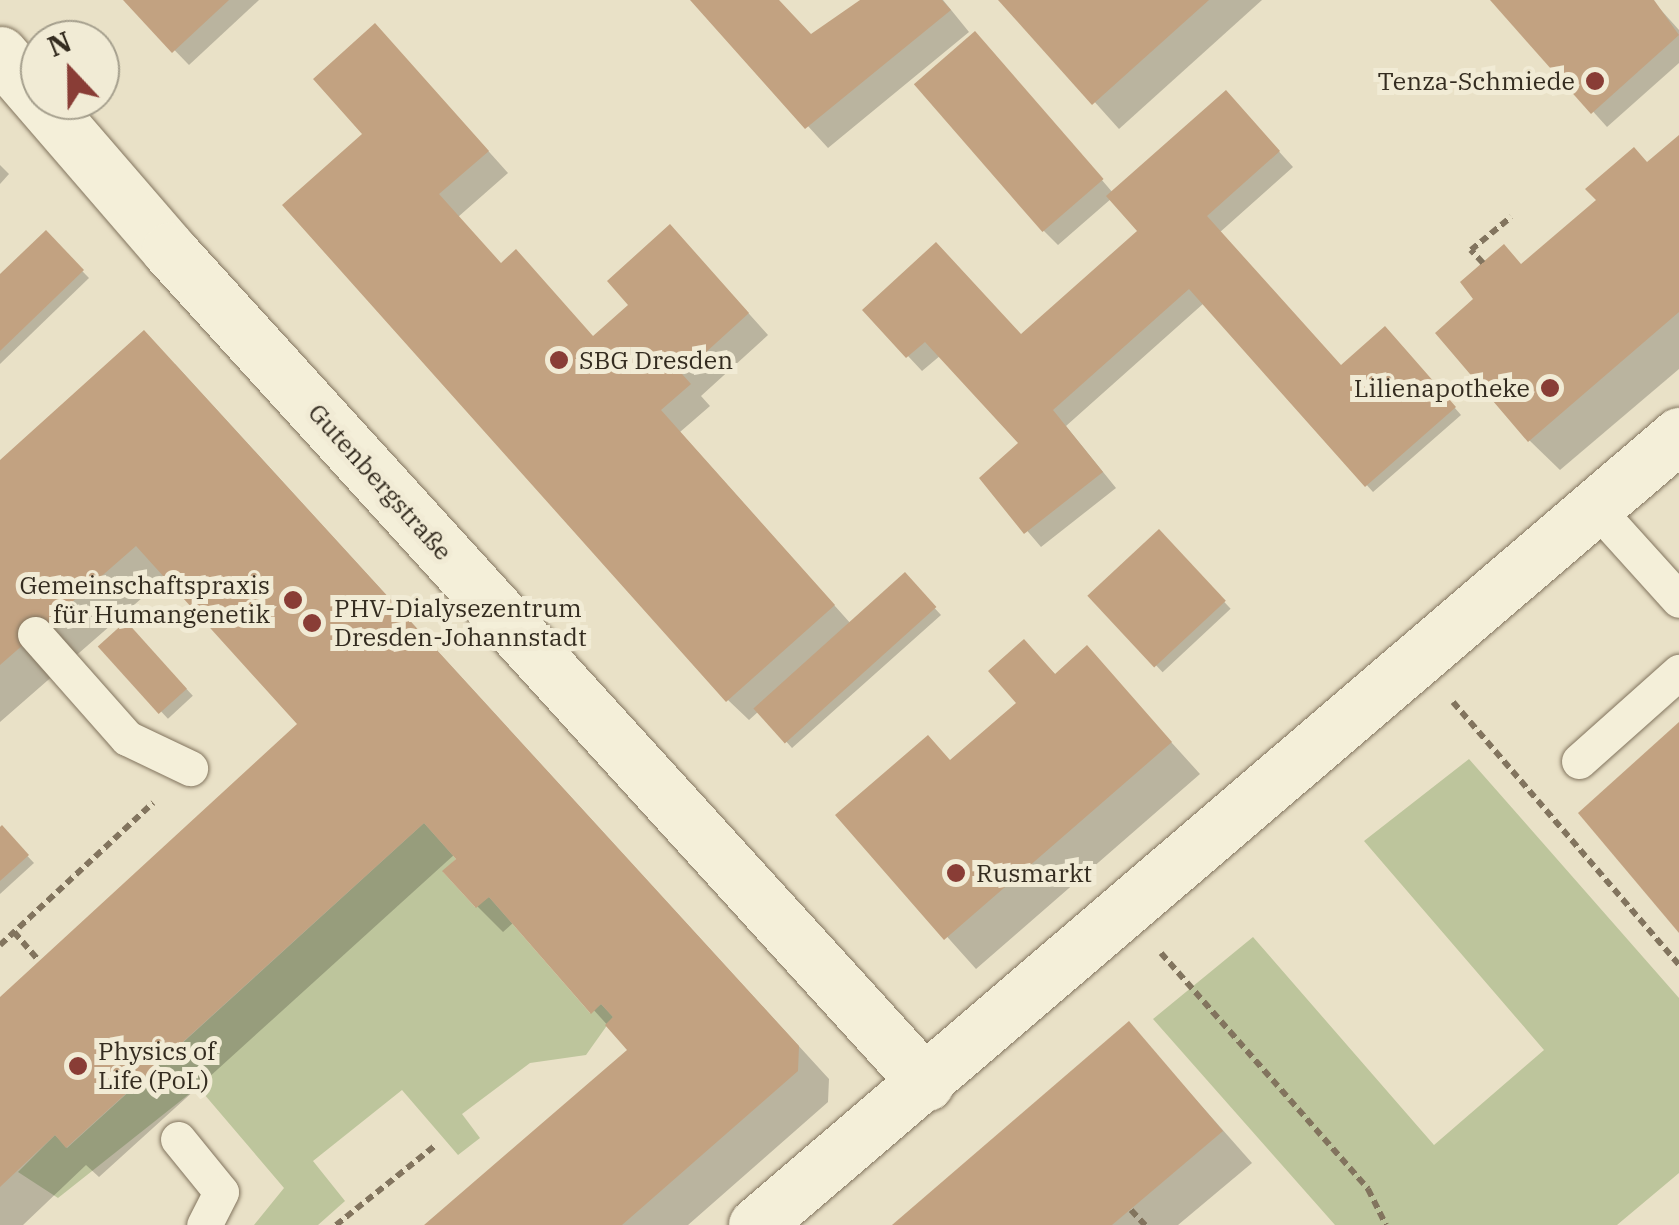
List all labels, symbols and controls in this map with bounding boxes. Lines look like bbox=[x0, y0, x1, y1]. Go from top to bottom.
north arrow bbox=[20, 20, 120, 120]
text: N bbox=[42, 22, 77, 65]
place label: Tenza-Schmiede bbox=[1378, 66, 1575, 96]
marker: Tenza-Schmiede bbox=[1584, 70, 1606, 92]
place label: SBG Dresden bbox=[579, 345, 733, 375]
marker: SBG Dresden bbox=[548, 349, 570, 371]
place label: Lilienapotheke bbox=[1354, 373, 1530, 403]
marker: Lilienapotheke bbox=[1539, 377, 1561, 399]
street label: Gutenbergstraße bbox=[302, 398, 458, 566]
place label: Gemeinschaftspraxis für Humangenetik bbox=[20, 571, 270, 630]
marker: Gemeinschaftspraxis für Humangenetik bbox=[280, 587, 306, 613]
place label: PHV-Dialysezentrum Dresden-Johannstadt bbox=[334, 594, 587, 653]
marker: PHV-Dialysezentrum Dresden-Johannstadt bbox=[299, 610, 325, 636]
place label: Rusmarkt bbox=[976, 858, 1092, 888]
marker: Rusmarkt bbox=[945, 862, 967, 884]
place label: Physics of Life (PoL) bbox=[98, 1037, 216, 1096]
marker: Physics of Life (PoL) bbox=[67, 1055, 89, 1077]

